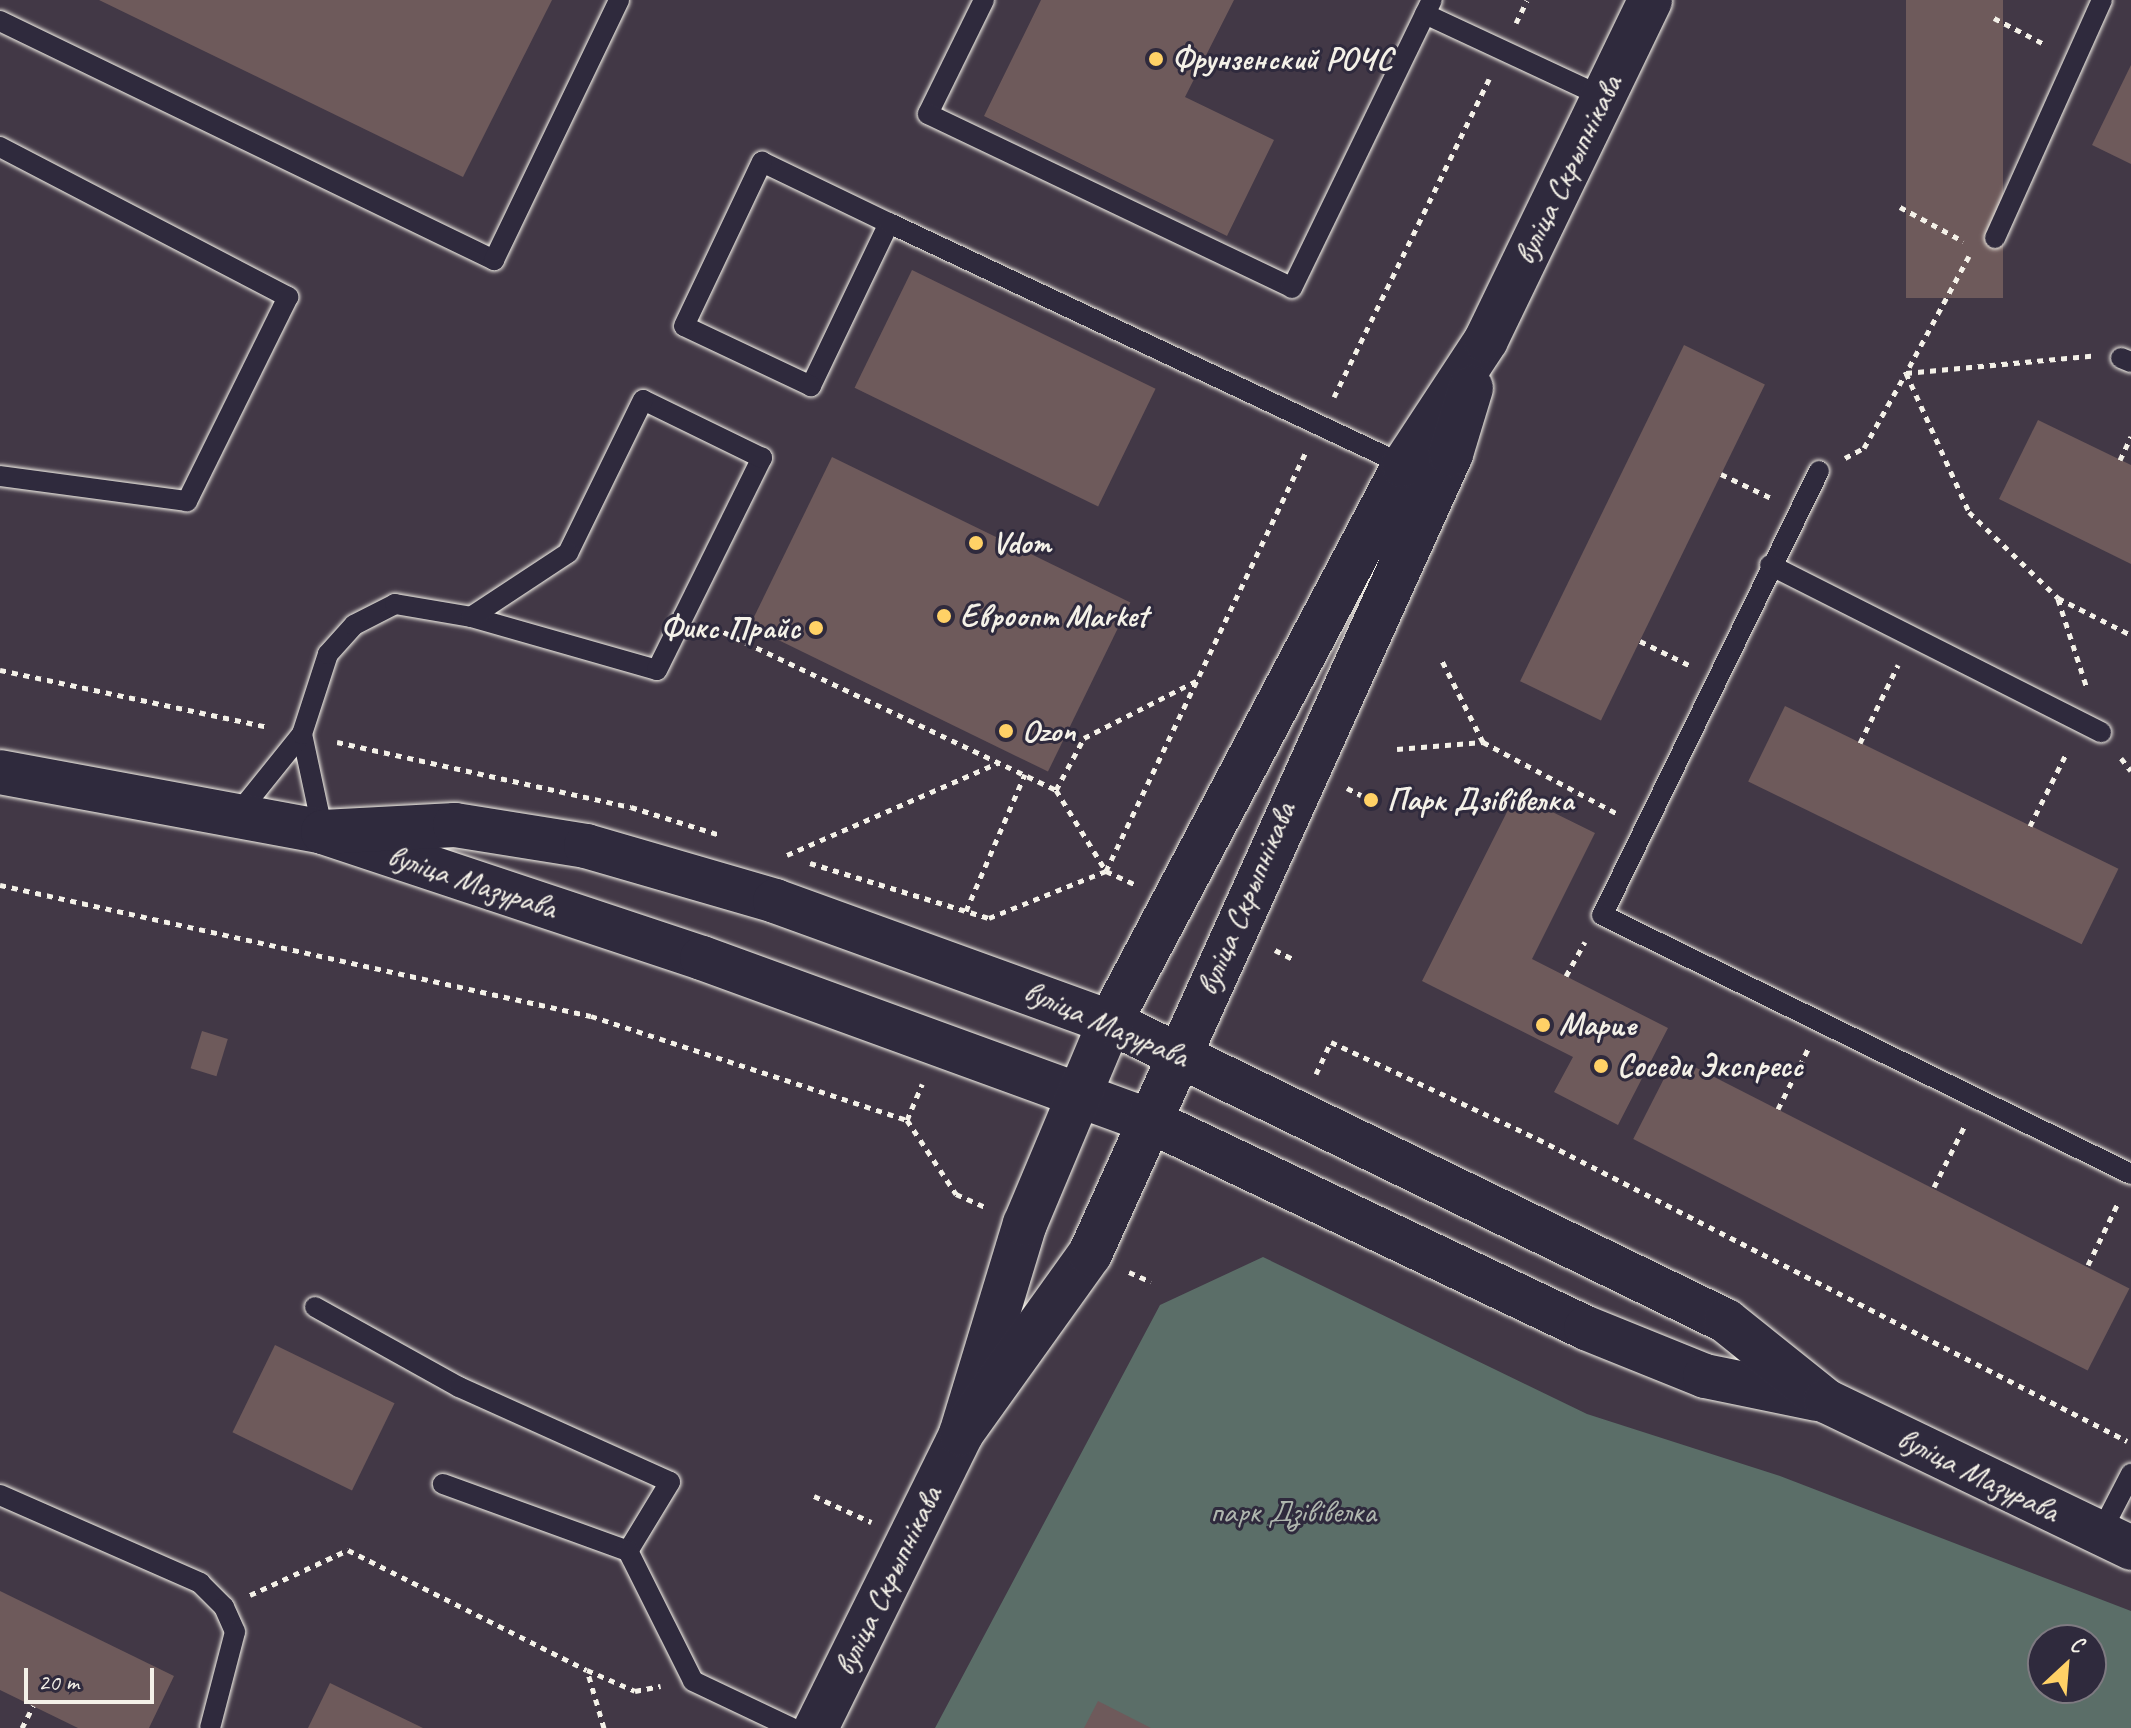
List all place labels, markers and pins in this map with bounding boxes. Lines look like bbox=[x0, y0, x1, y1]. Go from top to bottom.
place label: Фрунзенский РОЧС bbox=[1172, 40, 1393, 78]
marker: Фрунзенский РОЧС bbox=[1147, 50, 1165, 68]
place label: Vdom bbox=[992, 524, 1051, 562]
marker: Vdom bbox=[967, 534, 985, 552]
place label: Евроопт Market bbox=[960, 597, 1148, 635]
marker: Евроопт Market bbox=[935, 607, 953, 625]
place label: Фикс Прайс bbox=[664, 609, 800, 647]
marker: Фикс Прайс bbox=[807, 619, 825, 637]
place label: Ozon bbox=[1022, 712, 1075, 750]
marker: Ozon bbox=[997, 722, 1015, 740]
place label: Парк Дзівівелка bbox=[1387, 781, 1572, 819]
marker: Парк Дзівівелка bbox=[1362, 791, 1380, 809]
place label: Марие bbox=[1559, 1006, 1636, 1044]
marker: Марие bbox=[1534, 1016, 1552, 1034]
place label: Соседи Экспресс bbox=[1617, 1047, 1801, 1085]
marker: Соседи Экспресс bbox=[1592, 1057, 1610, 1075]

